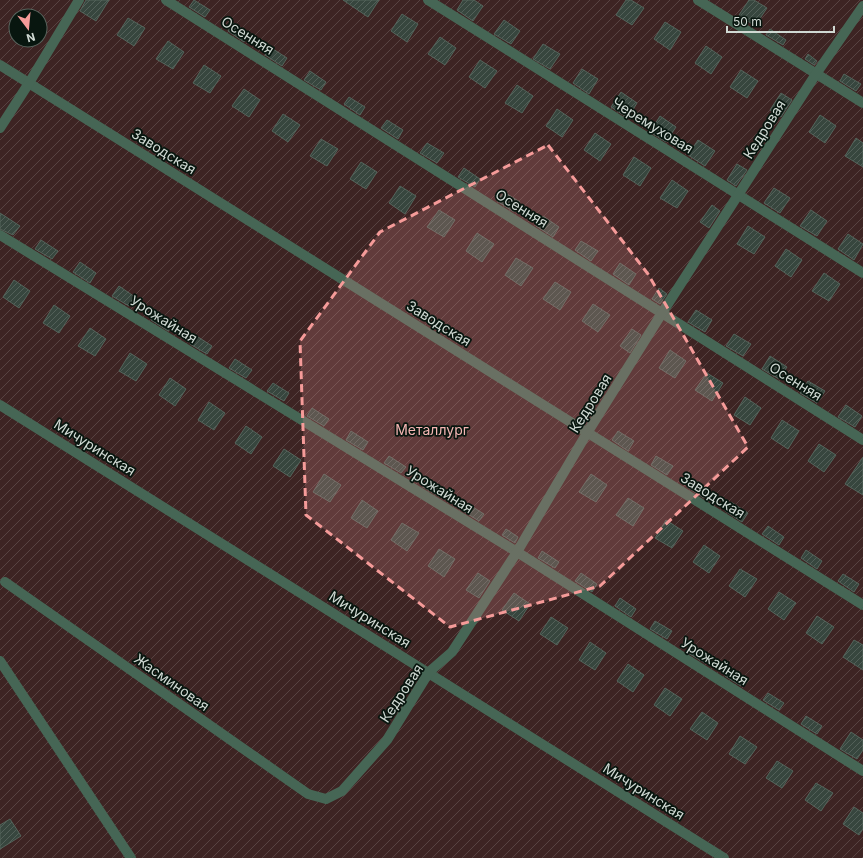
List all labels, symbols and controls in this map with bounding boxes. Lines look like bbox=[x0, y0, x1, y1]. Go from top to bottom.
north arrow bbox=[8, 8, 48, 48]
scale bar bbox=[727, 8, 834, 34]
street label: Осенняя bbox=[218, 12, 278, 58]
text: 50 m bbox=[733, 14, 762, 29]
text: N bbox=[25, 30, 37, 45]
street label: Черемуховая bbox=[609, 93, 697, 157]
street label: Кедровая bbox=[739, 96, 789, 162]
street label: Заводская bbox=[129, 124, 199, 178]
street label: Осенняя bbox=[492, 185, 552, 231]
street label: Урожайная bbox=[127, 292, 201, 346]
street label: Заводская bbox=[404, 296, 474, 350]
street label: Осенняя bbox=[766, 358, 826, 404]
street label: Кедровая bbox=[565, 370, 615, 436]
street label: Мичуринская bbox=[51, 415, 139, 479]
park label: Металлург bbox=[395, 421, 469, 438]
street label: Урожайная bbox=[403, 462, 477, 516]
street label: Заводская bbox=[678, 468, 748, 522]
street label: Мичуринская bbox=[326, 587, 414, 651]
street label: Урожайная bbox=[678, 634, 752, 688]
street label: Жасминовая bbox=[131, 650, 213, 714]
street label: Кедровая bbox=[376, 661, 426, 725]
street label: Мичуринская bbox=[600, 759, 688, 823]

